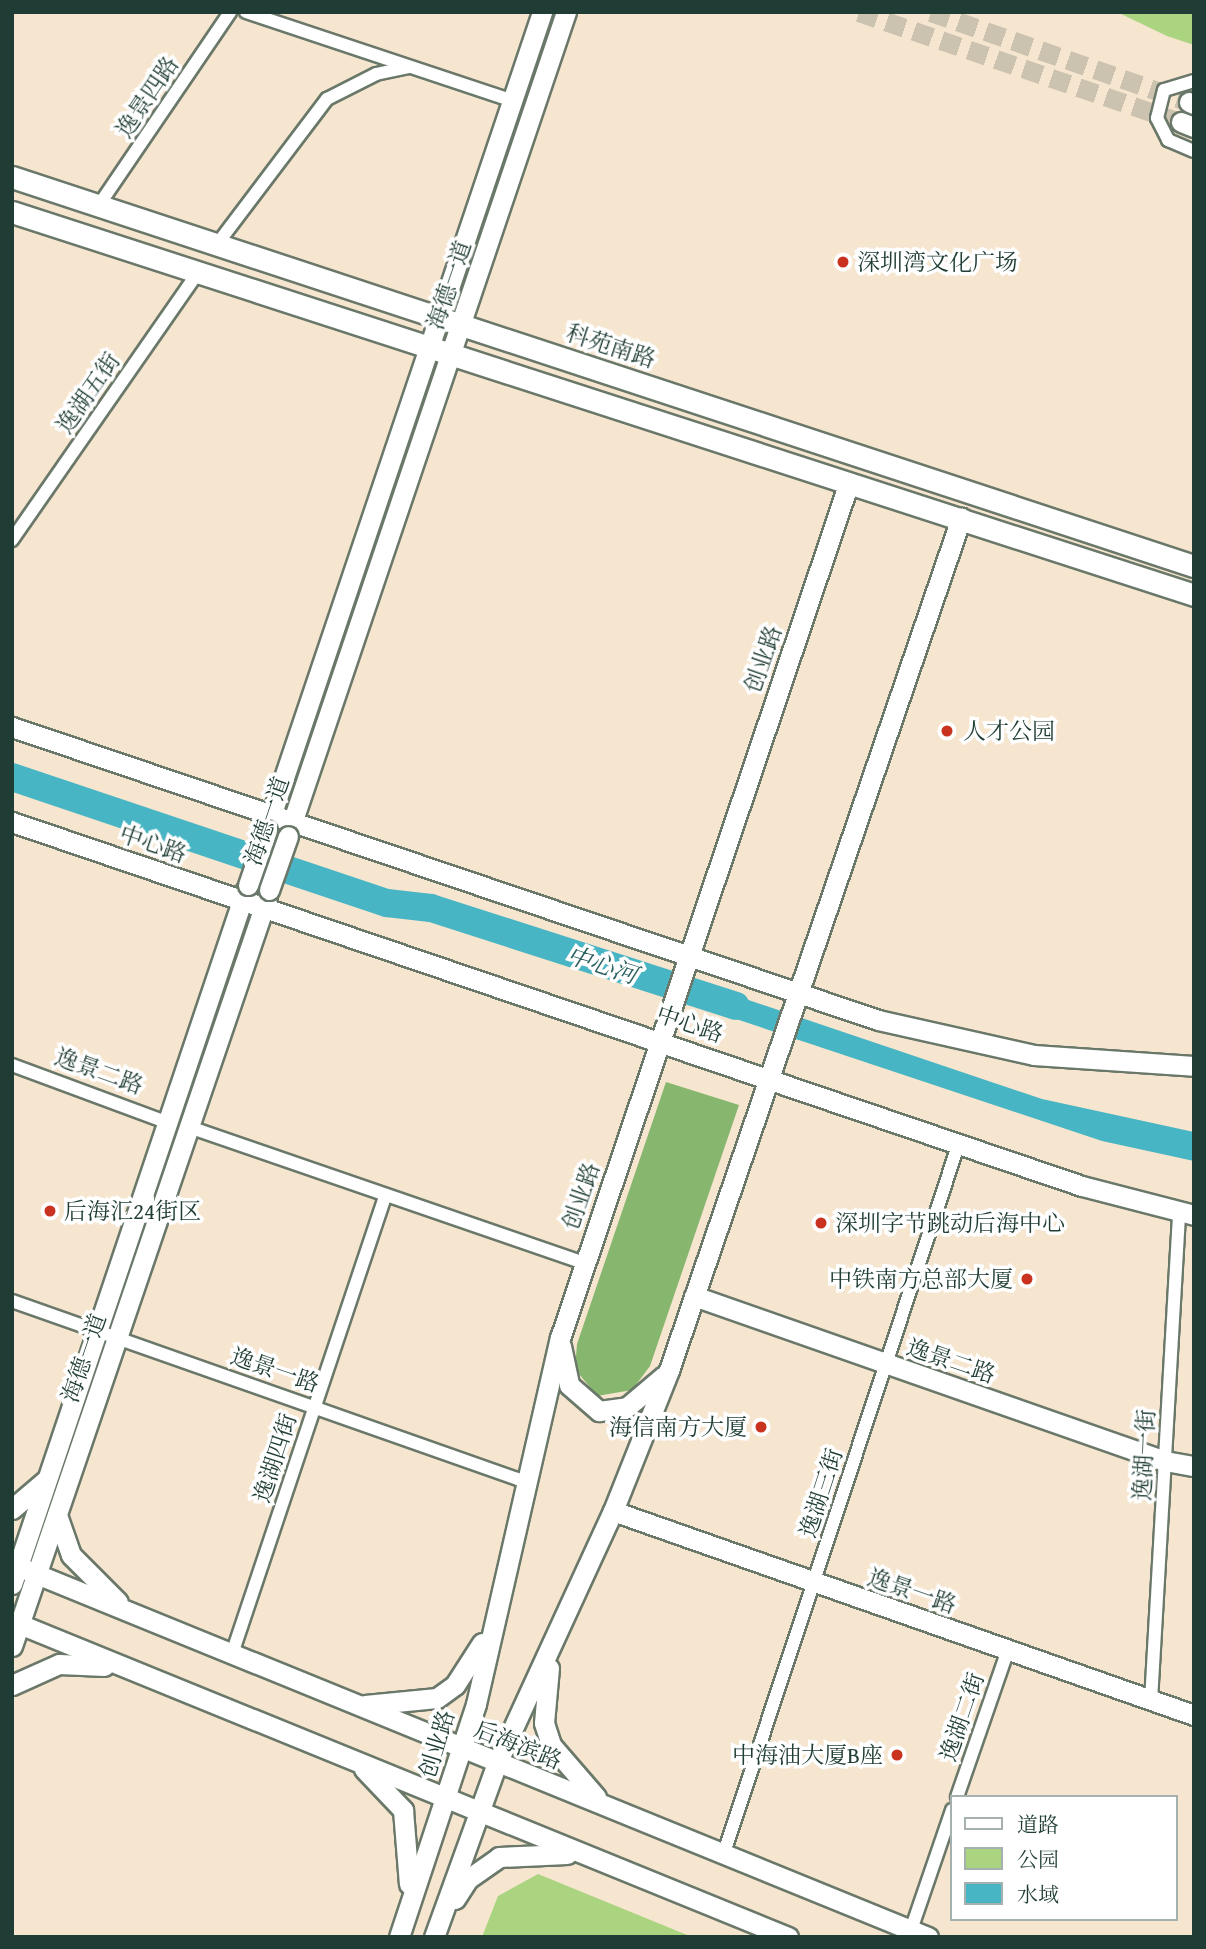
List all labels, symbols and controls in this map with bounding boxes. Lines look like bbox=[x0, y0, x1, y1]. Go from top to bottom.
street label: 逸景四路 bbox=[110, 51, 184, 143]
street label: 海德一道 bbox=[421, 237, 477, 333]
place label: 深圳湾文化广场 bbox=[857, 248, 1018, 276]
marker: 深圳湾文化广场 bbox=[835, 254, 851, 270]
street label: 科苑南路 bbox=[563, 319, 659, 373]
street label: 逸湖五街 bbox=[50, 347, 126, 439]
street label: 创业路 bbox=[739, 622, 787, 696]
place label: 人才公园 bbox=[963, 717, 1055, 745]
marker: 人才公园 bbox=[937, 721, 957, 741]
street label: 海德一道 bbox=[239, 773, 295, 869]
street label: 中心路 bbox=[116, 820, 190, 868]
water label: 中心河 bbox=[563, 940, 641, 990]
street label: 中心路 bbox=[653, 1000, 727, 1048]
street label: 逸景二路 bbox=[51, 1042, 147, 1100]
street label: 创业路 bbox=[557, 1159, 605, 1233]
place label: 后海汇24街区 bbox=[64, 1197, 201, 1225]
marker: 后海汇24街区 bbox=[42, 1203, 58, 1219]
place label: 深圳字节跳动后海中心 bbox=[835, 1209, 1065, 1237]
marker: 深圳字节跳动后海中心 bbox=[813, 1215, 829, 1231]
place label: 中铁南方总部大厦 bbox=[829, 1265, 1013, 1293]
marker: 中铁南方总部大厦 bbox=[1019, 1271, 1035, 1287]
street label: 海德一道 bbox=[56, 1310, 112, 1406]
street label: 逸景二路 bbox=[903, 1333, 999, 1389]
street label: 逸景一路 bbox=[227, 1342, 323, 1398]
street label: 逸湖一街 bbox=[1128, 1408, 1160, 1502]
street label: 逸湖四街 bbox=[248, 1410, 302, 1506]
place label: 海信南方大厦 bbox=[609, 1413, 747, 1441]
marker: 海信南方大厦 bbox=[753, 1419, 769, 1435]
street label: 逸湖三街 bbox=[794, 1445, 848, 1541]
street label: 逸景一路 bbox=[864, 1563, 960, 1619]
street label: 逸湖二街 bbox=[934, 1669, 990, 1765]
street label: 创业路 bbox=[414, 1707, 460, 1781]
street label: 后海滨路 bbox=[470, 1715, 566, 1775]
place label: 中海油大厦B座 bbox=[732, 1741, 883, 1769]
marker: 中海油大厦B座 bbox=[889, 1747, 905, 1763]
legend bbox=[950, 1795, 1178, 1921]
text: 道路 bbox=[1017, 1809, 1059, 1840]
text: 公园 bbox=[1017, 1844, 1059, 1875]
text: 水域 bbox=[1017, 1879, 1059, 1910]

